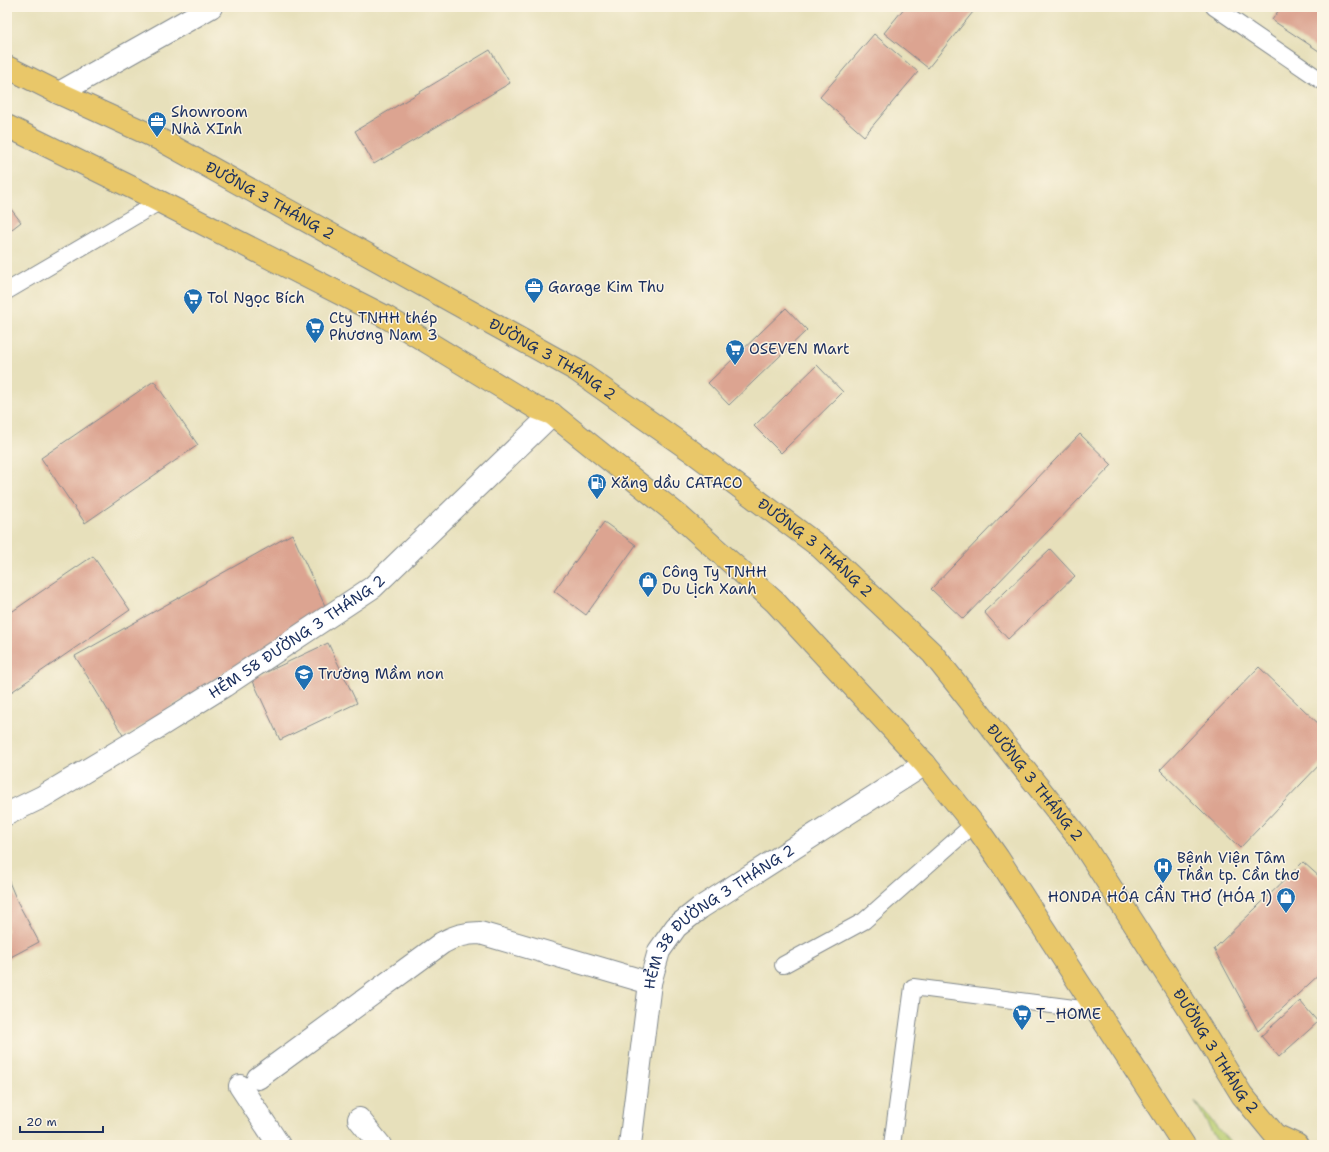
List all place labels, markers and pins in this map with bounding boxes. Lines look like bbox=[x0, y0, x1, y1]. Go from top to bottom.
place label: Showroom Nhà XInh bbox=[171, 102, 248, 139]
office icon: Showroom Nhà XInh bbox=[146, 110, 168, 138]
office icon: Garage Kim Thu bbox=[523, 276, 545, 304]
place label: Garage Kim Thu bbox=[548, 277, 664, 297]
supermarket icon: Tol Ngọc Bích bbox=[182, 287, 204, 315]
place label: Tol Ngọc Bích bbox=[207, 288, 305, 308]
place label: Cty TNHH thép Phương Nam 3 bbox=[329, 308, 438, 345]
supermarket icon: Cty TNHH thép Phương Nam 3 bbox=[304, 316, 326, 344]
supermarket icon: OSEVEN Mart bbox=[724, 338, 746, 366]
place label: OSEVEN Mart bbox=[749, 339, 850, 359]
fuel station icon: Xăng dầu CATACO bbox=[586, 472, 608, 500]
place label: Xăng dầu CATACO bbox=[611, 473, 742, 493]
place label: Công Ty TNHH Du Lịch Xanh bbox=[662, 562, 767, 599]
shop icon: Công Ty TNHH Du Lịch Xanh bbox=[637, 570, 659, 598]
school or university icon: Trường Mầm non bbox=[293, 663, 315, 691]
place label: Trường Mầm non bbox=[318, 664, 444, 684]
place label: Bệnh Viện Tâm Thần tp. Cần thơ bbox=[1177, 848, 1300, 885]
hospital icon: Bệnh Viện Tâm Thần tp. Cần thơ bbox=[1152, 856, 1174, 884]
place label: HONDA HÓA CẦN THƠ (HÓA 1) bbox=[1048, 884, 1272, 907]
shop icon: HONDA HÓA CẦN THƠ (HÓA 1) bbox=[1275, 886, 1297, 914]
supermarket icon: T_HOME bbox=[1011, 1003, 1033, 1031]
place label: T_HOME bbox=[1036, 1004, 1101, 1024]

